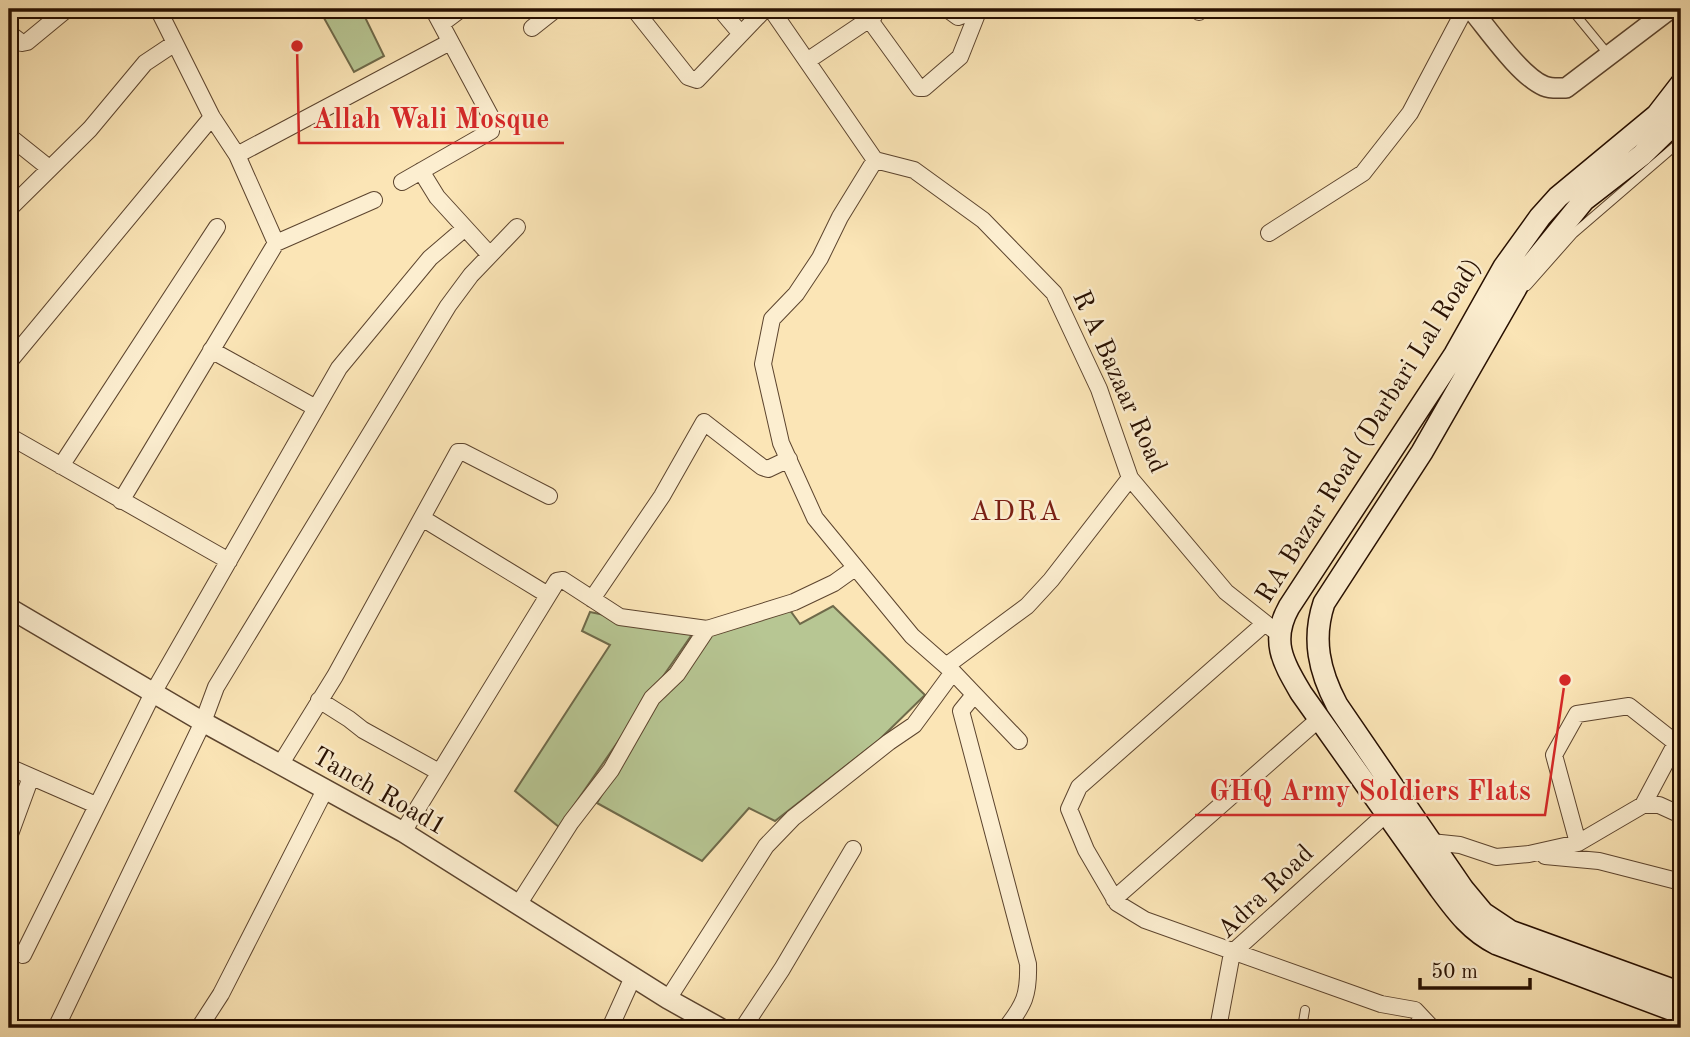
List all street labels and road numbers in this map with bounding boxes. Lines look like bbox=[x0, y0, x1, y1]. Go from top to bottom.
street label: RA Bazar Road (Darbari Lal Road) bbox=[1252, 254, 1486, 608]
street label: R A Bazaar Road bbox=[1067, 287, 1171, 477]
street label: Tanch Road1 bbox=[308, 743, 450, 841]
street label: Adra Road bbox=[1213, 840, 1319, 944]

